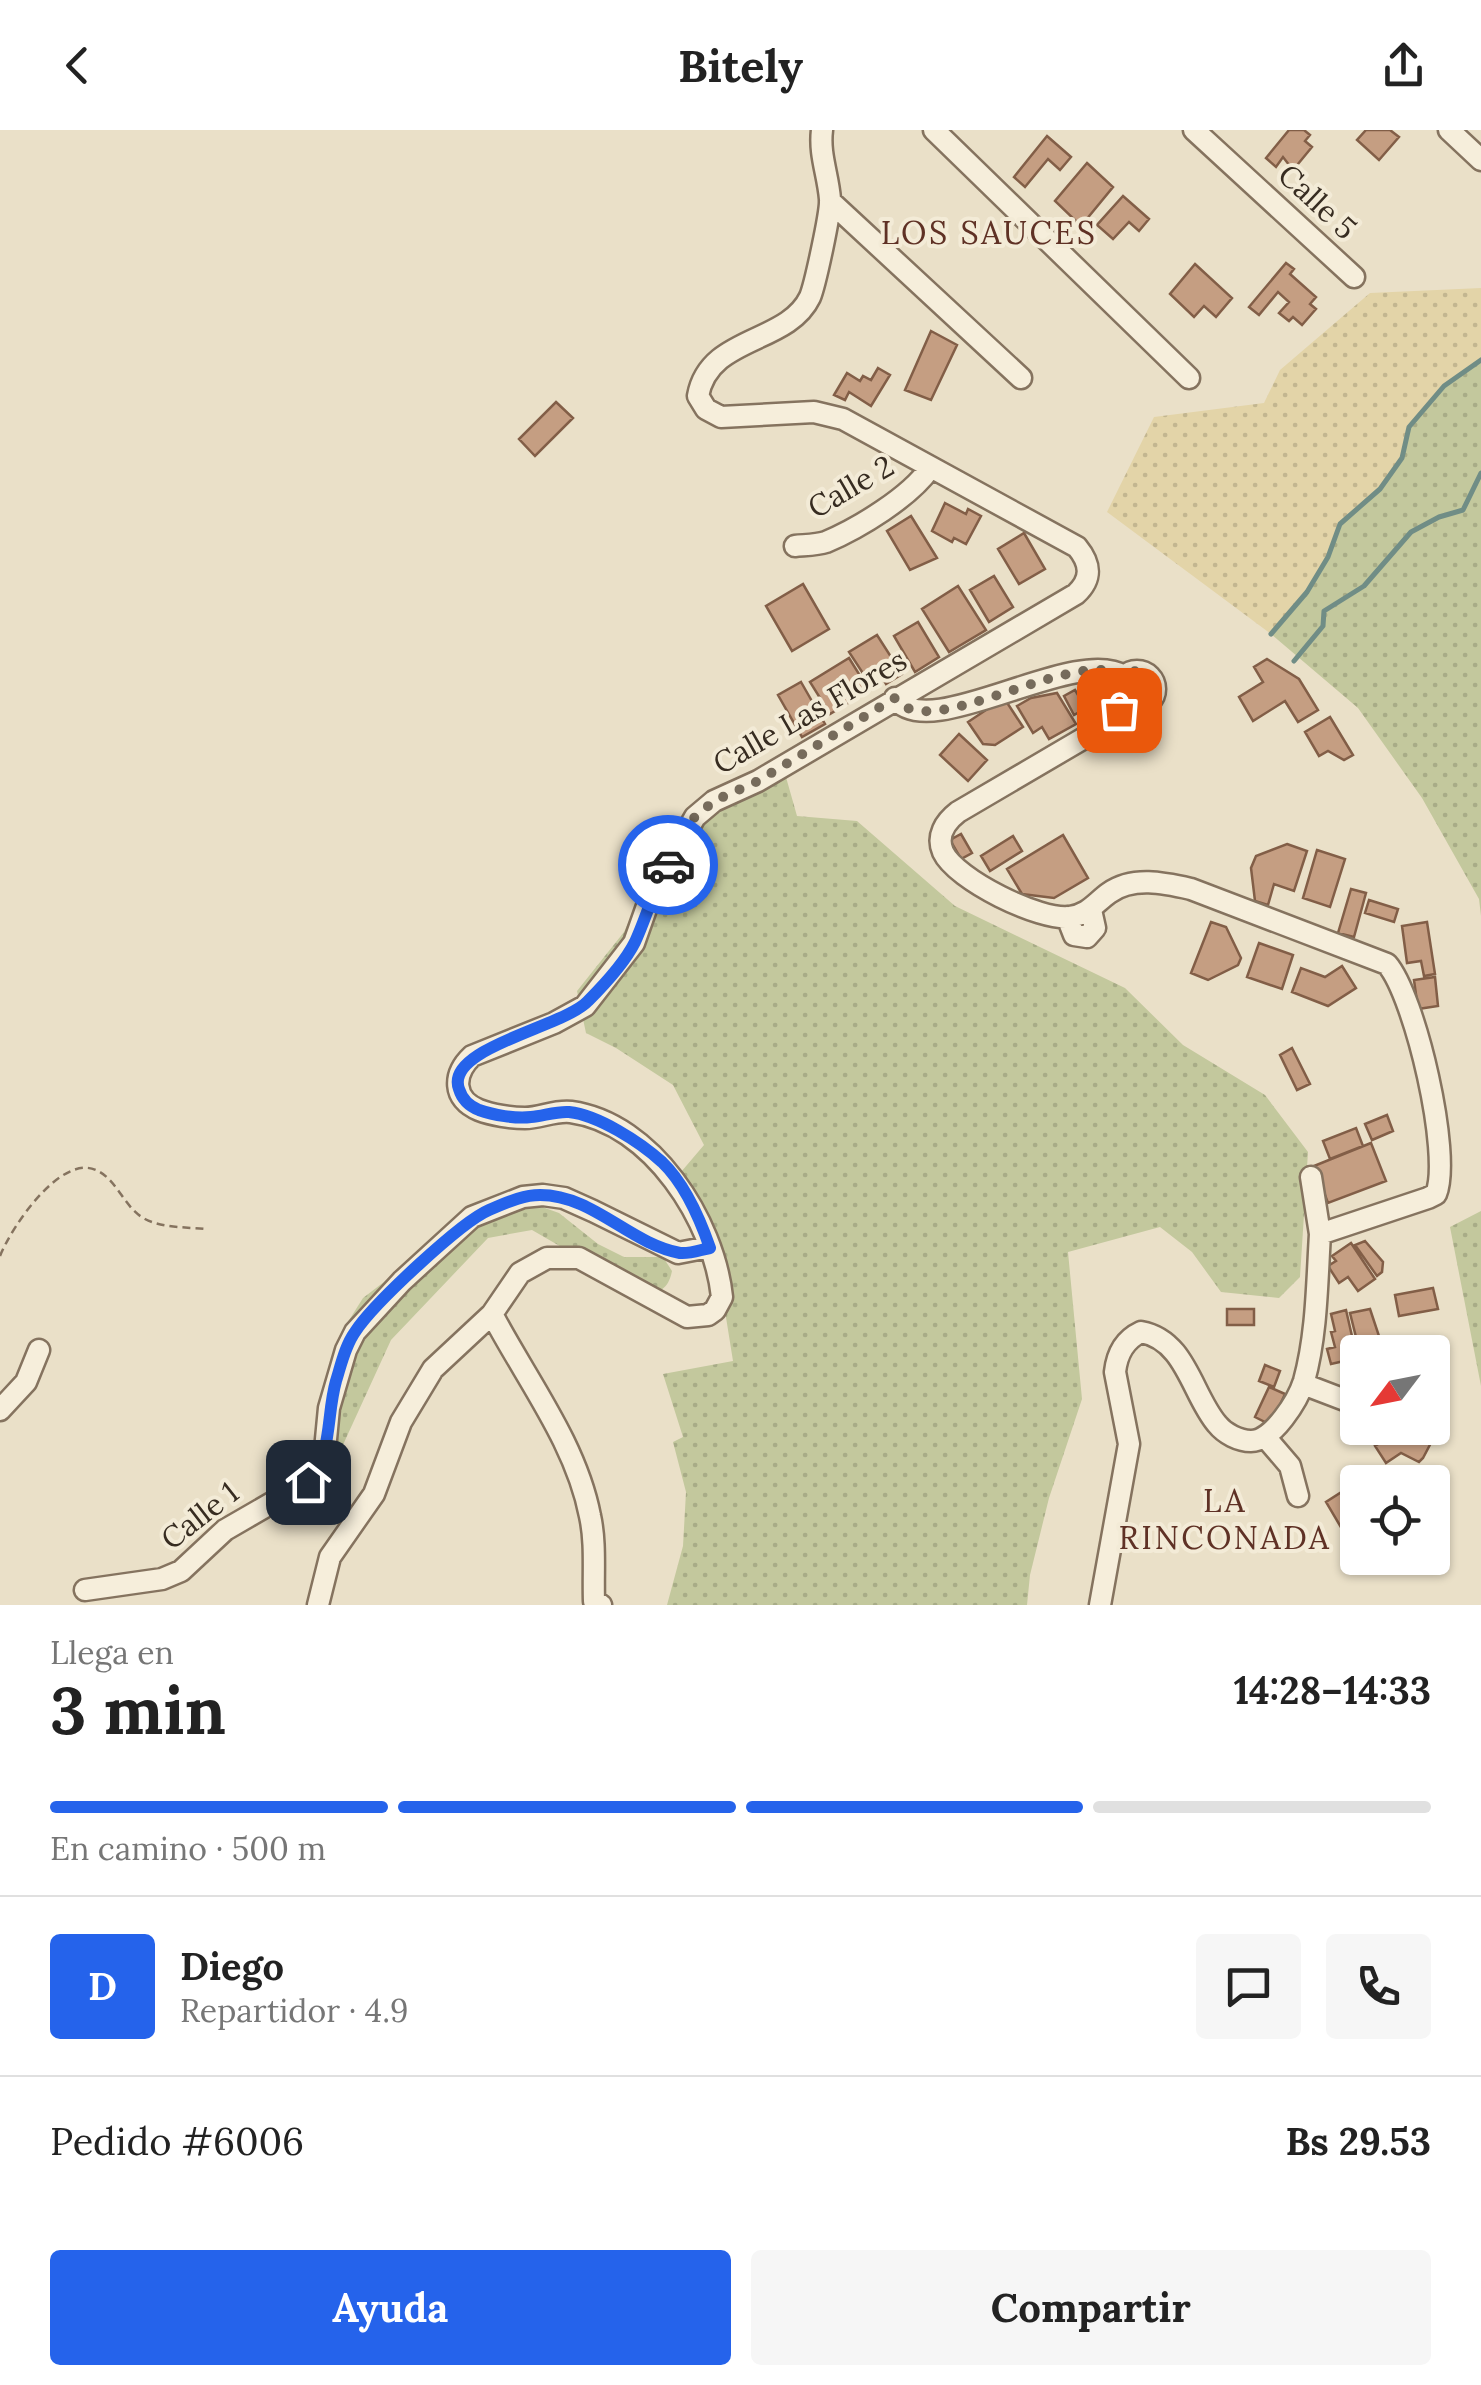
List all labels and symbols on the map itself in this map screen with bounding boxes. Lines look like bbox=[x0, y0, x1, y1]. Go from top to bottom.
street label: Calle 5 bbox=[1271, 156, 1365, 247]
district label: LOS SAUCES bbox=[881, 212, 1097, 253]
street label: Calle 2 bbox=[801, 446, 900, 526]
street label: Calle Las Flores bbox=[706, 640, 913, 782]
pin bbox=[1077, 668, 1162, 753]
courier bbox=[618, 815, 718, 915]
north arrow bbox=[1340, 1335, 1450, 1445]
pin bbox=[266, 1440, 351, 1525]
street label: Calle 1 bbox=[153, 1473, 246, 1557]
district label: LA RINCONADA bbox=[1119, 1480, 1331, 1558]

